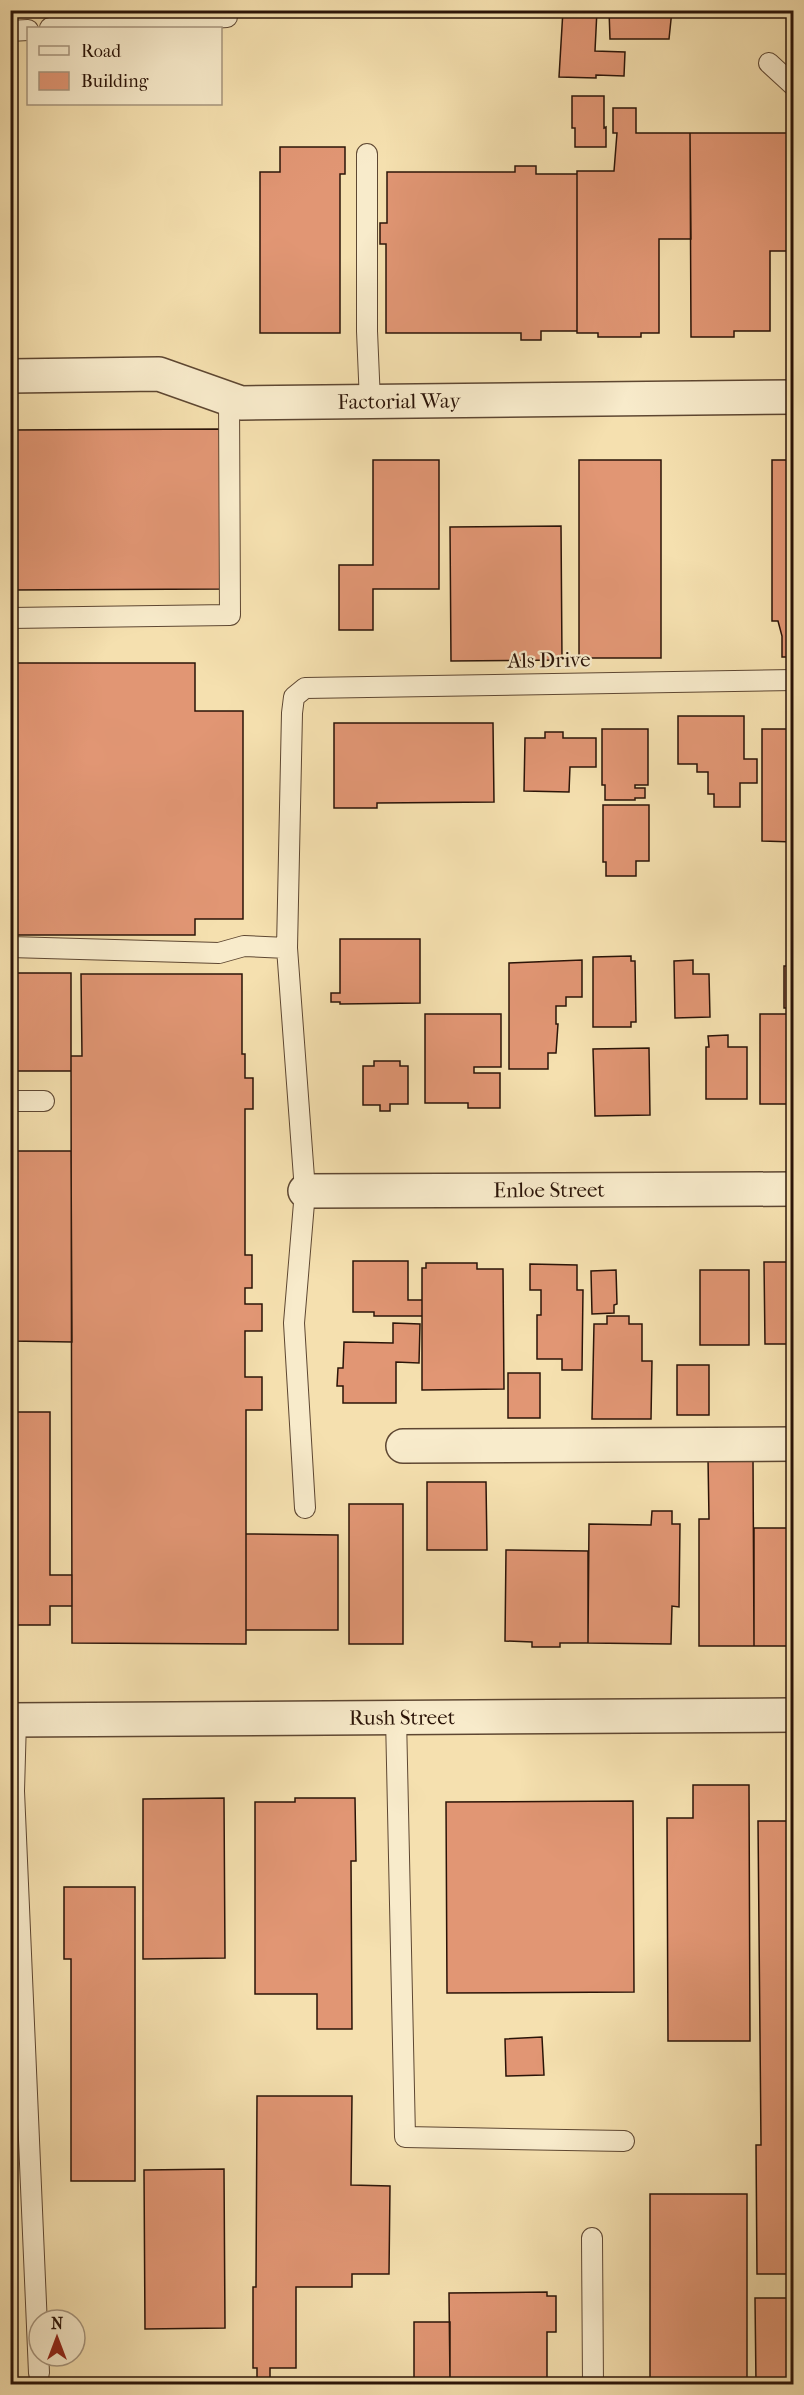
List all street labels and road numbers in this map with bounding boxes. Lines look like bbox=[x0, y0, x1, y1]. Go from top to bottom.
street label: Factorial Way bbox=[337, 389, 461, 414]
street label: Als Drive bbox=[506, 647, 591, 673]
street label: Enloe Street bbox=[493, 1178, 605, 1202]
street label: Rush Street bbox=[349, 1705, 456, 1730]

